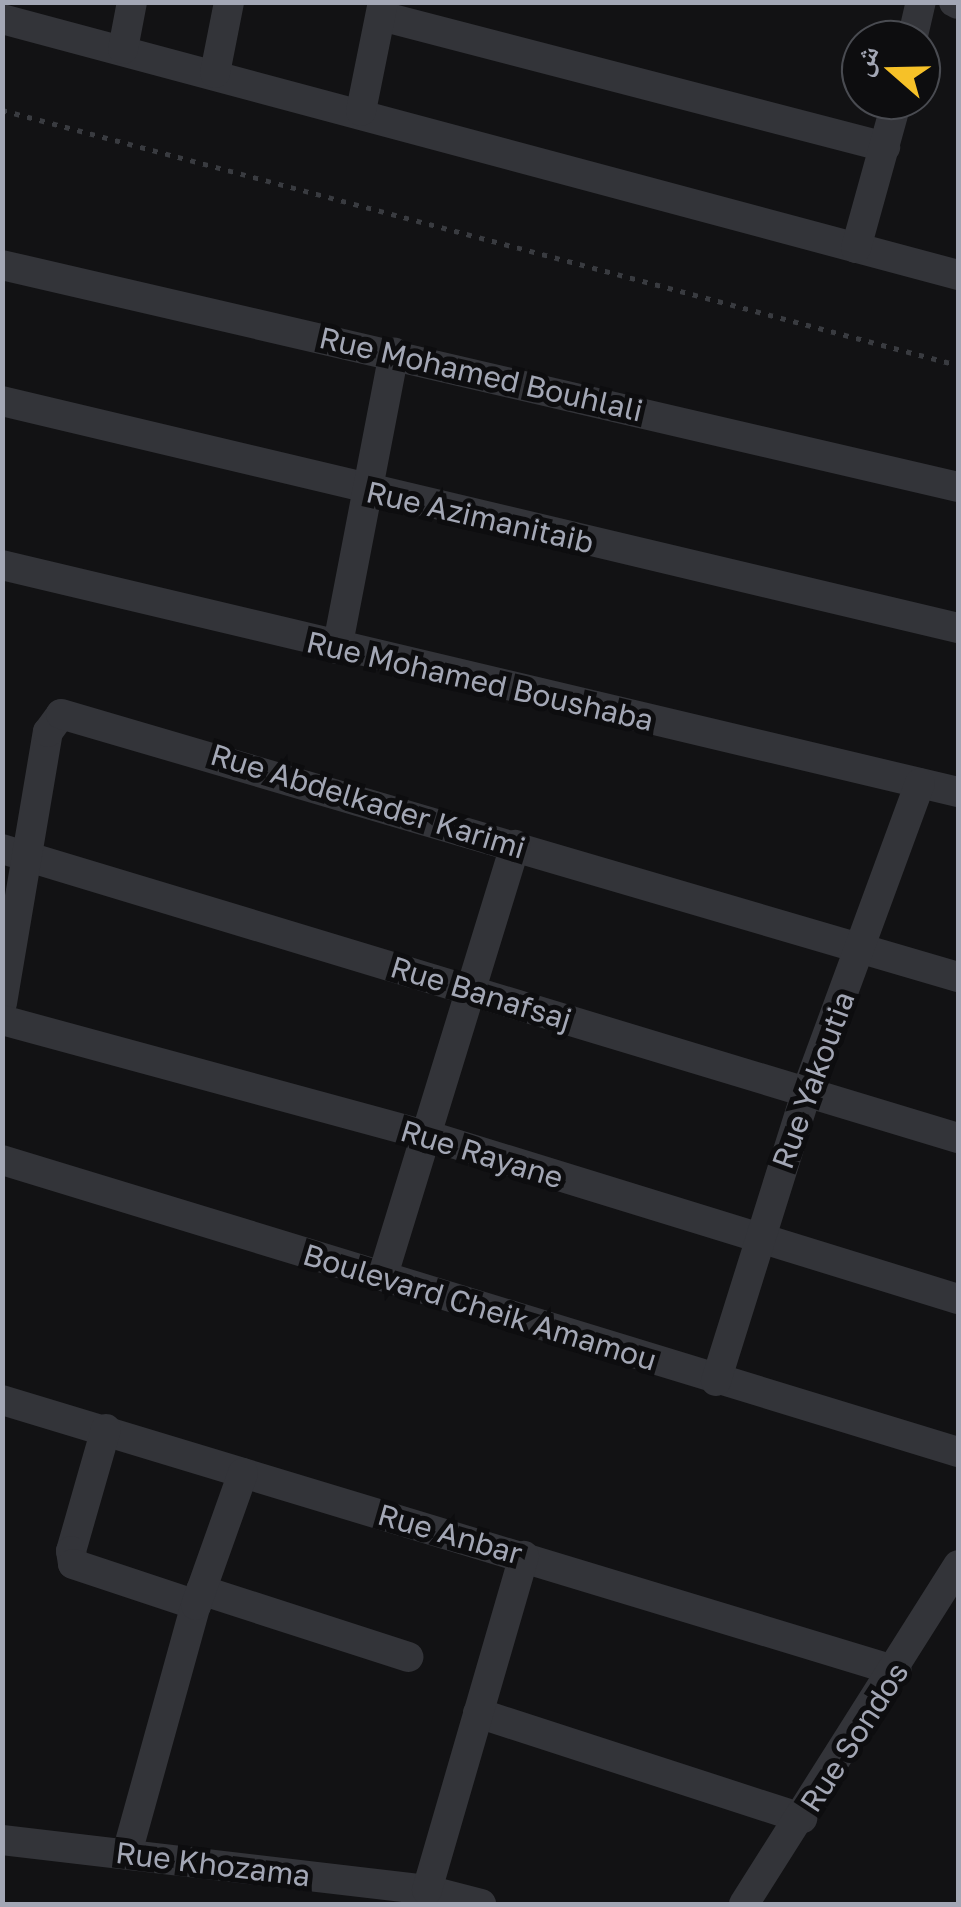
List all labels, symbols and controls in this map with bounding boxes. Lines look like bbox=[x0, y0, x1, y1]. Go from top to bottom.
north arrow bbox=[841, 20, 941, 120]
text: ش bbox=[844, 41, 885, 80]
street label: Rue Mohamed Bouhlali bbox=[316, 319, 646, 429]
street label: Rue Azimanitaib bbox=[363, 473, 597, 561]
street label: Rue Mohamed Boushaba bbox=[303, 624, 657, 738]
street label: Rue Abdelkader Karimi bbox=[206, 736, 530, 866]
street label: Rue Banafsaj bbox=[386, 948, 576, 1038]
street label: Rue Yakoutia bbox=[764, 986, 862, 1174]
street label: Rue Rayane bbox=[396, 1112, 568, 1196]
street label: Boulevard Cheik Amamou bbox=[299, 1236, 661, 1378]
street label: Rue Anbar bbox=[374, 1496, 526, 1572]
street label: Rue Sondos bbox=[792, 1656, 916, 1818]
street label: Rue Khozama bbox=[114, 1834, 312, 1894]

